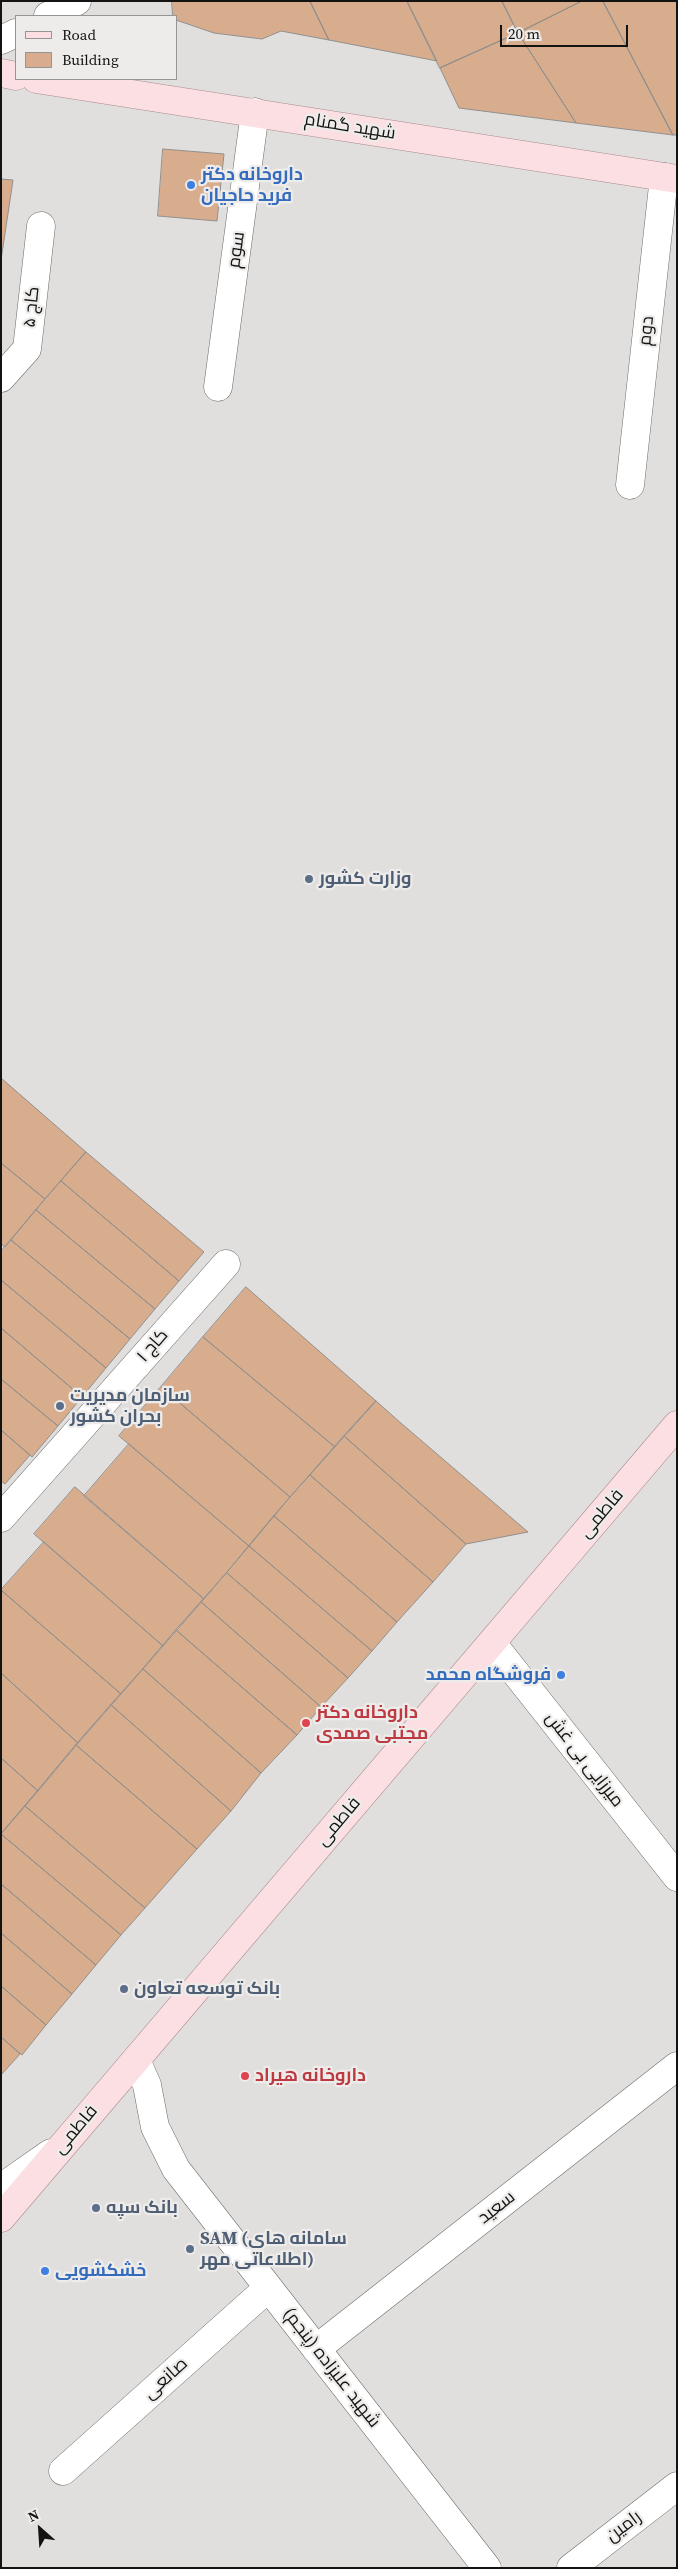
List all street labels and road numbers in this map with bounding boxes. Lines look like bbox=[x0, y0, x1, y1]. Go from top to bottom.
street label: شهید گمنام bbox=[303, 109, 397, 145]
street label: سوم bbox=[224, 230, 250, 270]
street label: کاج ۵ bbox=[19, 285, 45, 329]
street label: دوم bbox=[635, 315, 659, 347]
street label: کاج ۱ bbox=[133, 1325, 173, 1367]
street label: فاطمی bbox=[575, 1485, 629, 1543]
street label: میرزایی بی غش bbox=[540, 1708, 628, 1812]
street label: فاطمی bbox=[312, 1793, 366, 1851]
street label: فاطمی bbox=[49, 2101, 103, 2159]
street label: سعید bbox=[474, 2187, 520, 2229]
street label: شهید علیزاده (پنجم) bbox=[278, 2304, 384, 2432]
street label: صانعی bbox=[139, 2353, 193, 2405]
street label: رامین bbox=[602, 2507, 646, 2547]

